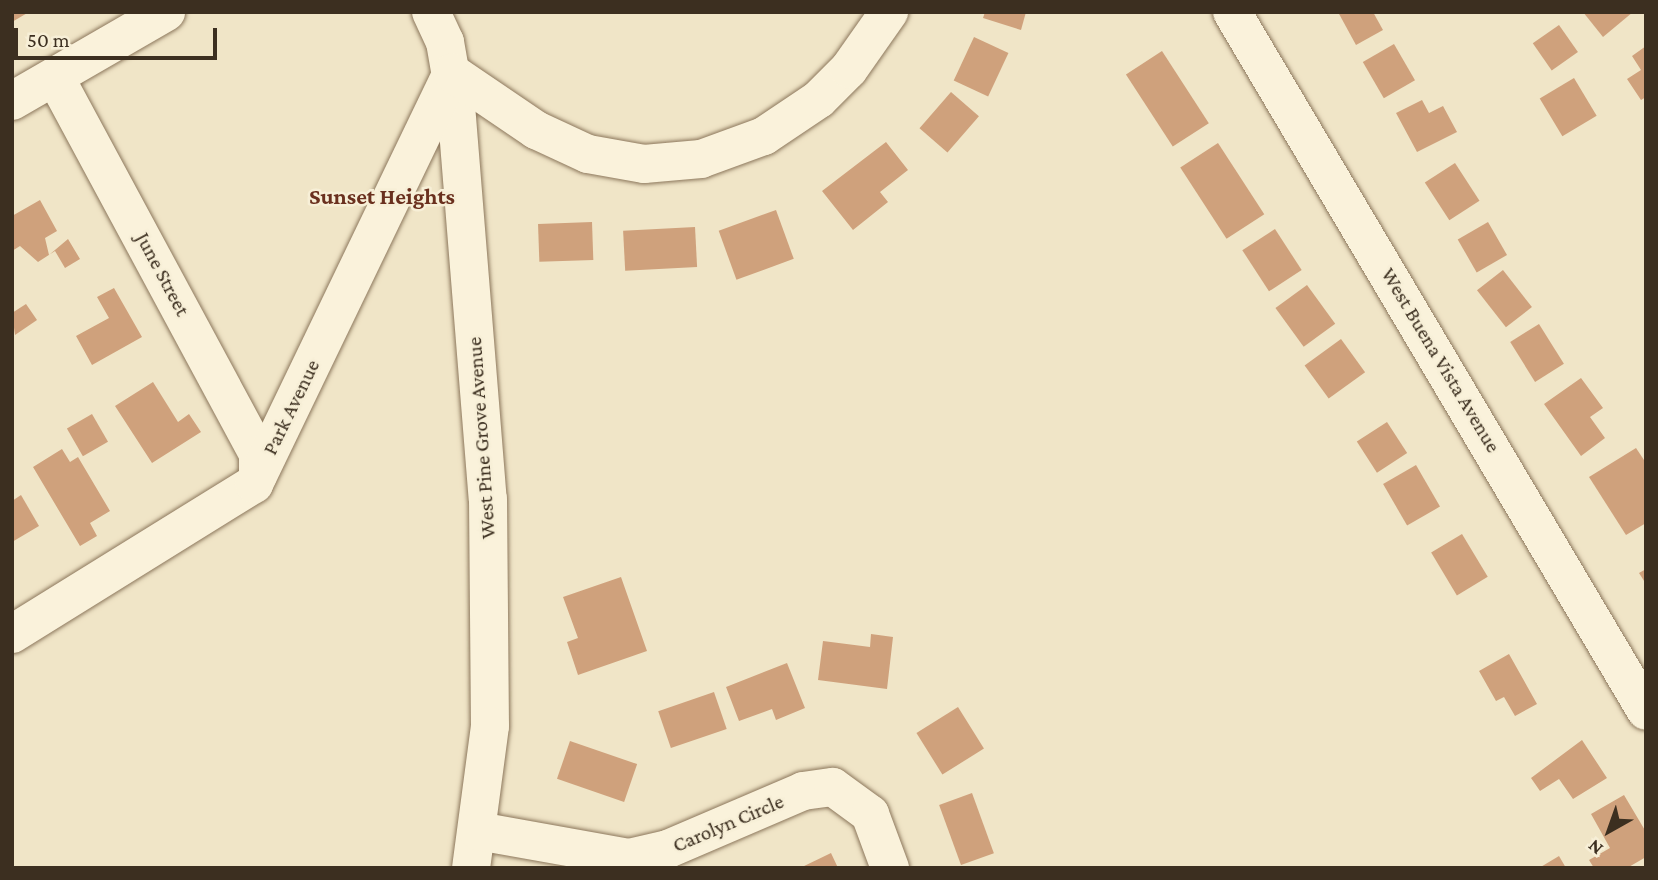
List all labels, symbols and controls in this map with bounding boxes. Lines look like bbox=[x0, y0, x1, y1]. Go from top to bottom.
scale bar bbox=[18, 14, 220, 58]
text: 50 m bbox=[27, 28, 70, 52]
district label: Sunset Heights bbox=[309, 182, 455, 210]
street label: June Street bbox=[130, 228, 196, 320]
street label: West Buena Vista Avenue bbox=[1376, 263, 1506, 457]
street label: West Pine Grove Avenue bbox=[461, 336, 501, 540]
street label: Park Avenue bbox=[257, 355, 325, 459]
street label: Carolyn Circle bbox=[669, 788, 787, 858]
north arrow bbox=[1574, 796, 1644, 866]
text: N bbox=[1583, 835, 1607, 860]

